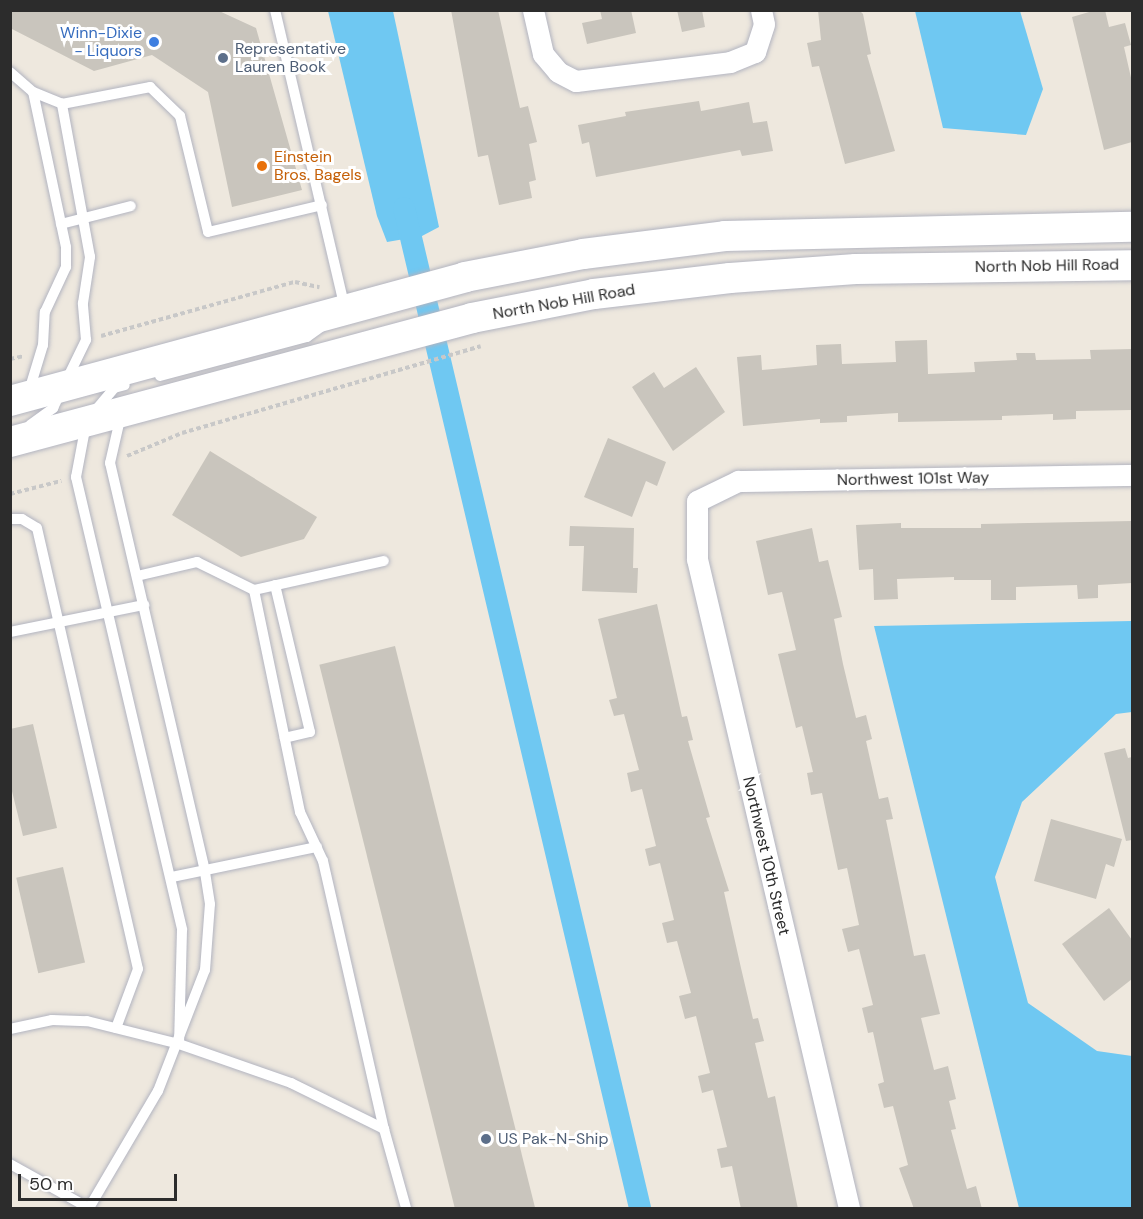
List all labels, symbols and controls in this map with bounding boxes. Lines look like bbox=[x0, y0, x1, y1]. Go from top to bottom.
place label: Winn-Dixie - Liquors bbox=[60, 23, 142, 61]
marker: Winn-Dixie - Liquors bbox=[147, 35, 161, 49]
place label: Representative Lauren Book bbox=[235, 39, 346, 77]
marker: Representative Lauren Book bbox=[216, 51, 230, 65]
place label: Einstein Bros. Bagels bbox=[274, 147, 362, 185]
marker: Einstein Bros. Bagels bbox=[255, 159, 269, 173]
street label: North Nob Hill Road bbox=[975, 255, 1119, 277]
street label: North Nob Hill Road bbox=[491, 280, 637, 324]
street label: Northwest 101st Way bbox=[837, 468, 989, 490]
street label: Northwest 10th Street bbox=[738, 775, 794, 937]
place label: US Pak-N-Ship bbox=[498, 1129, 608, 1149]
marker: US Pak-N-Ship bbox=[479, 1132, 493, 1146]
scale bar bbox=[21, 1162, 180, 1200]
text: 50 m bbox=[29, 1172, 73, 1196]

